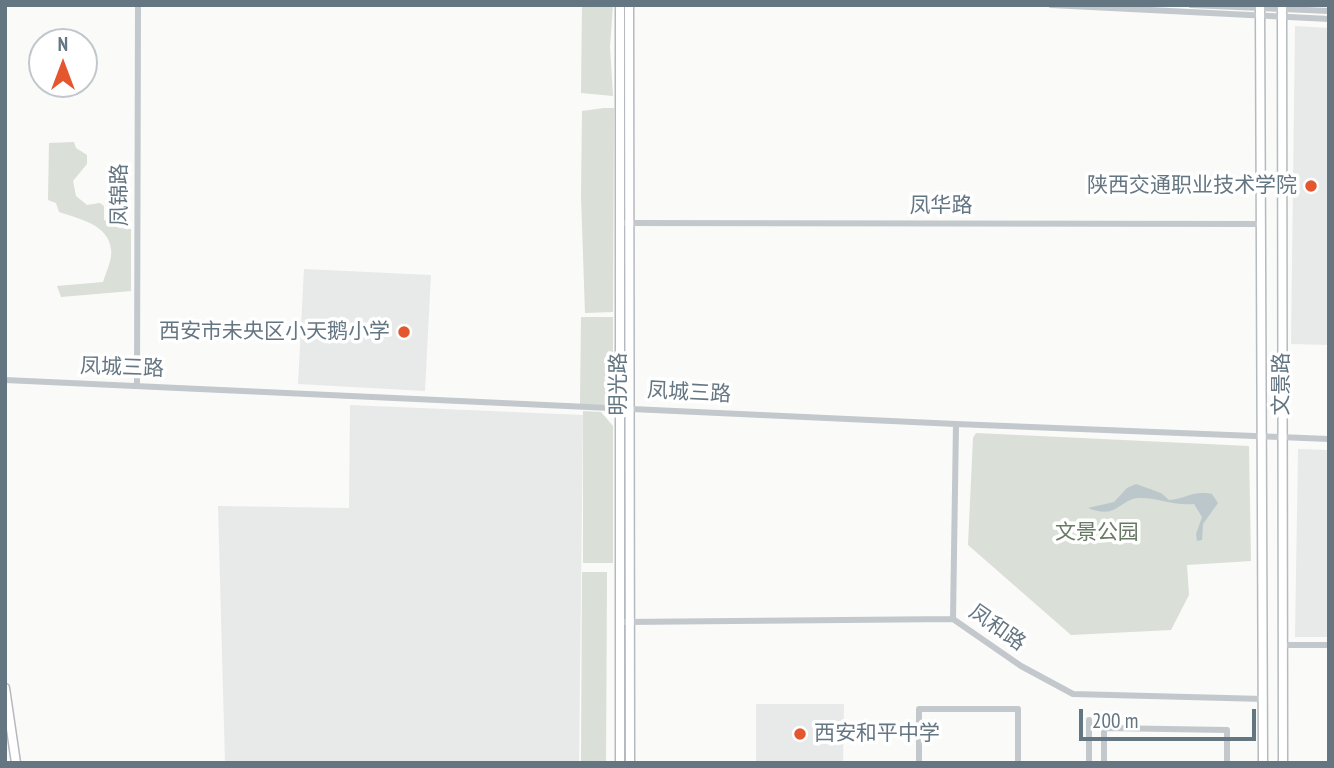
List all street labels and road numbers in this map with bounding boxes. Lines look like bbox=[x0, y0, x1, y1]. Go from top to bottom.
street label: 凤锦路 bbox=[107, 164, 133, 226]
street label: 凤华路 bbox=[910, 193, 972, 219]
street label: 明光路 bbox=[606, 353, 632, 415]
street label: 文景路 bbox=[1269, 353, 1295, 415]
street label: 凤城三路 bbox=[80, 354, 164, 382]
street label: 凤城三路 bbox=[646, 378, 732, 408]
street label: 凤和路 bbox=[964, 600, 1030, 656]

